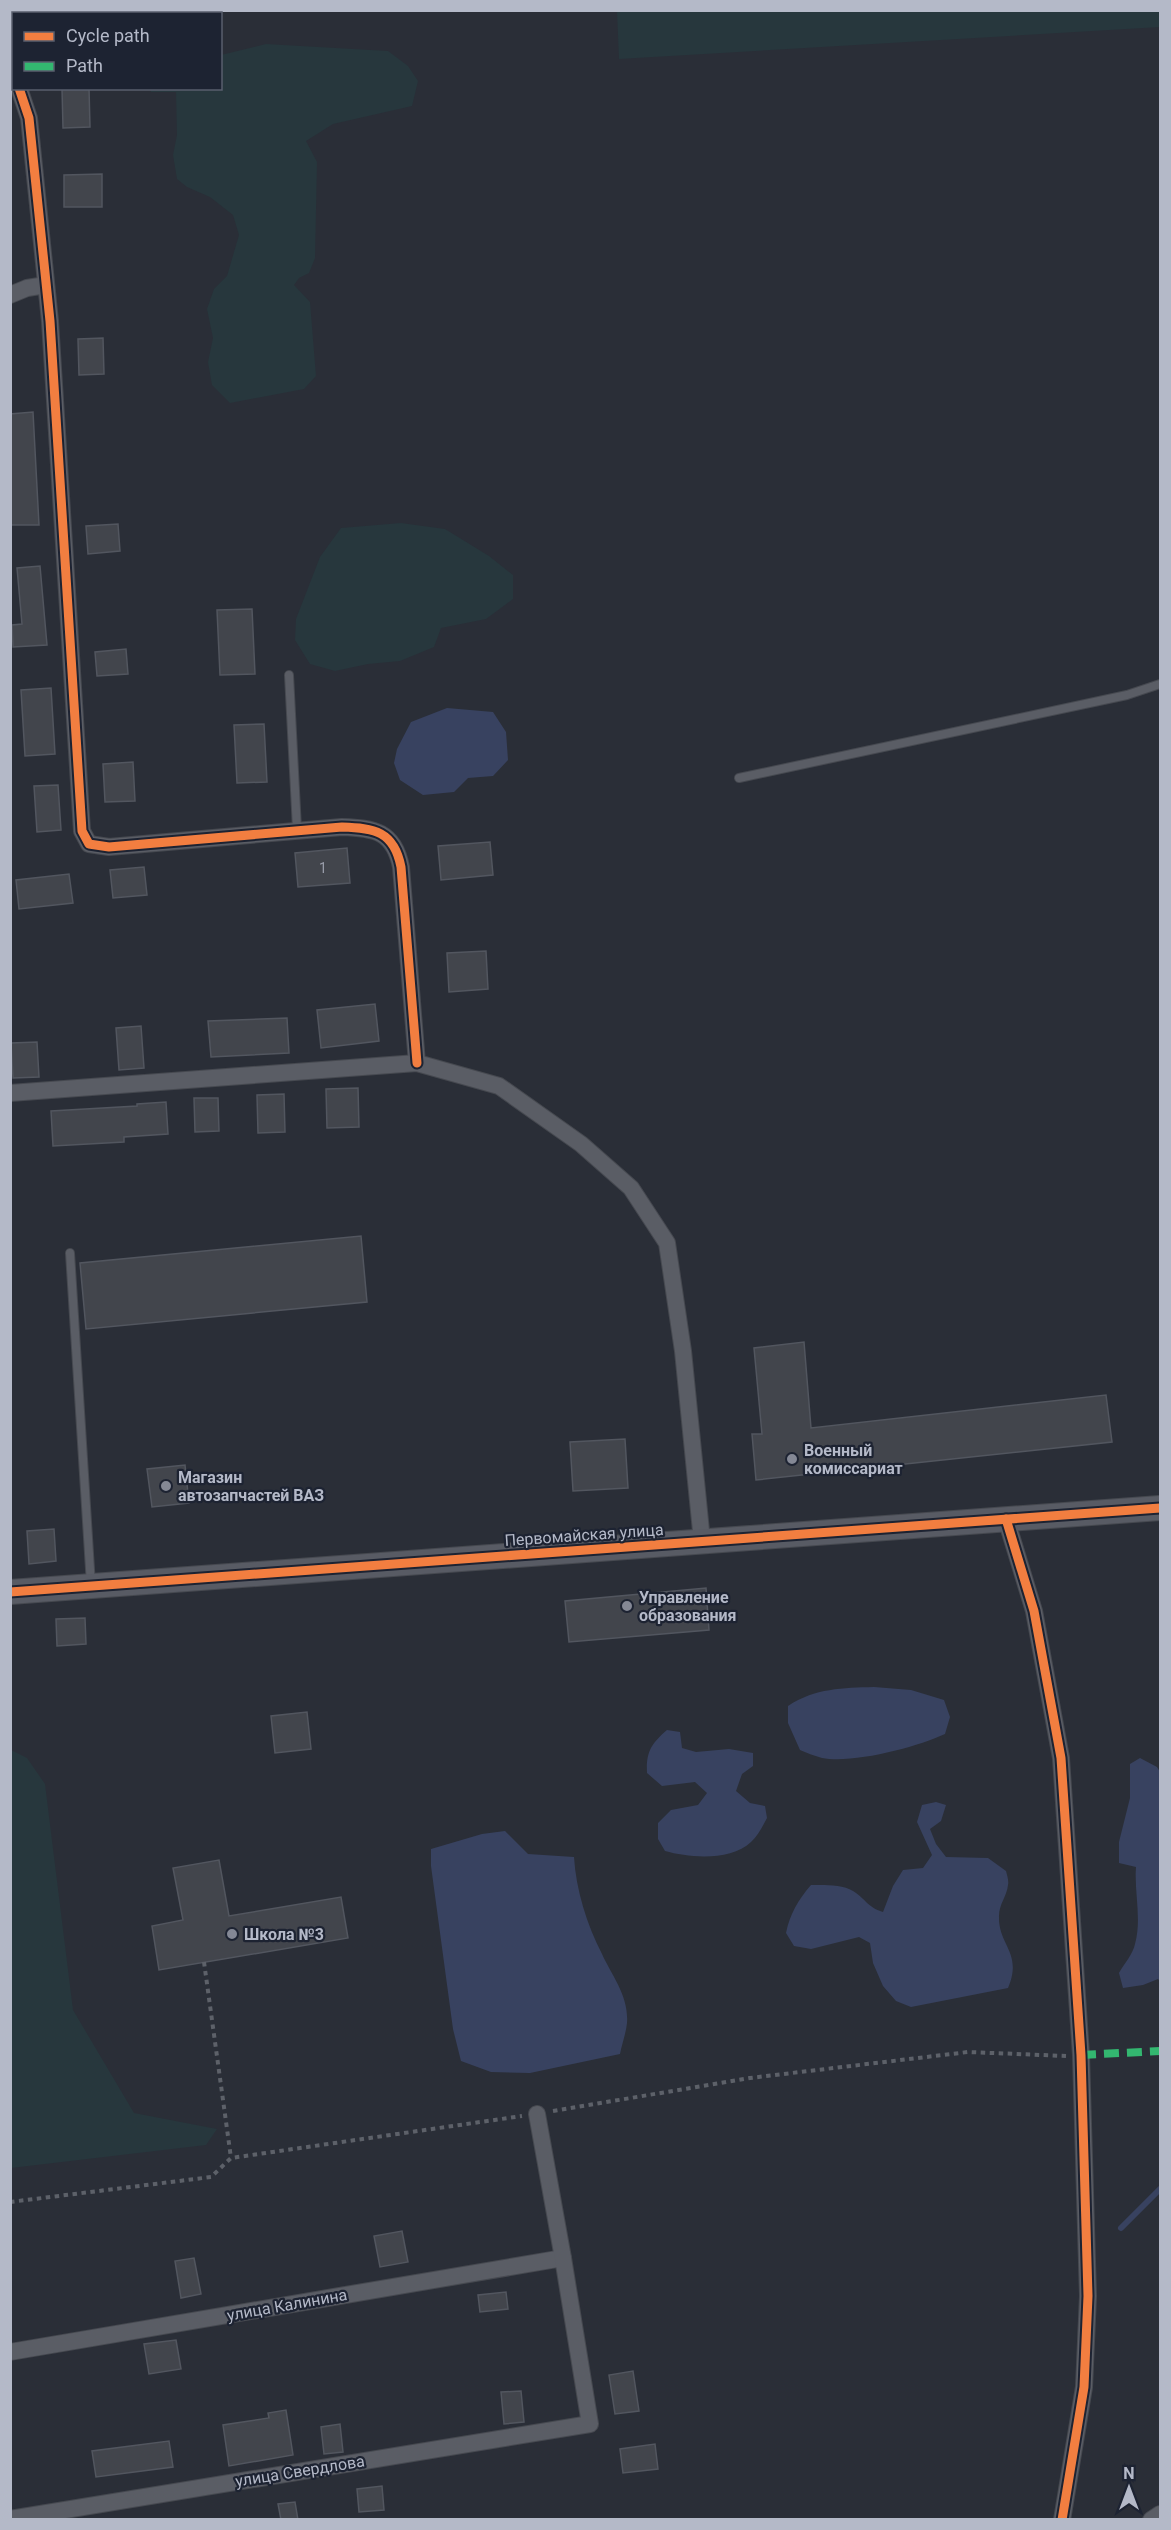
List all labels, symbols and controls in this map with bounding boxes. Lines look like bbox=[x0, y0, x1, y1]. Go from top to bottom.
legend bbox=[12, 12, 222, 90]
text: Cycle path bbox=[66, 25, 150, 46]
text: Path bbox=[66, 55, 103, 76]
house number: 1 bbox=[319, 860, 327, 876]
place label: Военный комиссариат bbox=[804, 1441, 903, 1478]
marker: Военный комиссариат bbox=[785, 1452, 799, 1466]
place label: Магазин автозапчастей ВАЗ bbox=[178, 1468, 324, 1505]
marker: Магазин автозапчастей ВАЗ bbox=[159, 1479, 173, 1493]
street label: Первомайская улица bbox=[504, 1520, 664, 1550]
place label: Управление образования bbox=[639, 1588, 737, 1625]
marker: Управление образования bbox=[620, 1599, 634, 1613]
place label: Школа №3 bbox=[244, 1925, 324, 1944]
marker: Школа №3 bbox=[225, 1927, 239, 1941]
street label: улица Калинина bbox=[225, 2285, 349, 2325]
street label: улица Свердлова bbox=[234, 2451, 366, 2491]
north arrow bbox=[1099, 2458, 1159, 2518]
text: N bbox=[1123, 2464, 1135, 2483]

